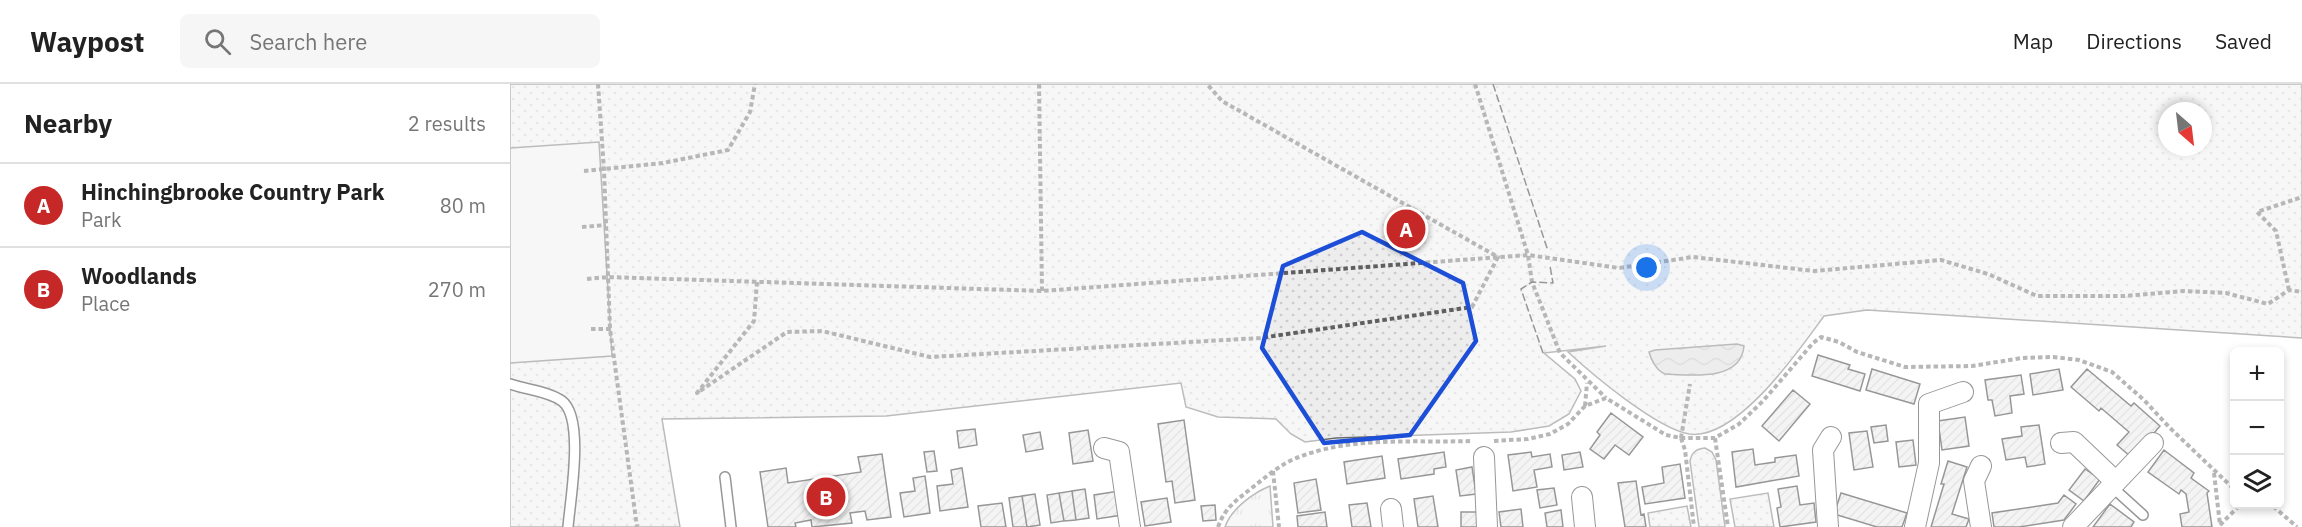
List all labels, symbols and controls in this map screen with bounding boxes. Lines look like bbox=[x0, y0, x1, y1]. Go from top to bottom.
search box bbox=[180, 14, 600, 68]
text: Waypost bbox=[30, 23, 144, 60]
icon: search bbox=[201, 25, 234, 58]
text: Search here bbox=[249, 27, 367, 56]
text: Map bbox=[2013, 27, 2053, 55]
text: Directions bbox=[2086, 27, 2182, 55]
text: Saved bbox=[2215, 27, 2272, 55]
north arrow bbox=[2158, 102, 2212, 156]
text: Nearby bbox=[24, 106, 112, 140]
text: 2 results bbox=[408, 110, 486, 137]
text: Hinchingbrooke Country Park bbox=[81, 177, 385, 206]
text: A bbox=[37, 192, 50, 219]
text: 80 m bbox=[440, 192, 486, 219]
text: Park bbox=[81, 206, 121, 233]
pin: A bbox=[1386, 206, 1426, 252]
your location bbox=[1632, 253, 1661, 282]
text: Woodlands bbox=[81, 261, 197, 290]
text: B bbox=[37, 276, 50, 303]
text: 270 m bbox=[428, 276, 486, 303]
text: Place bbox=[81, 290, 130, 317]
map controls bbox=[2230, 347, 2284, 509]
button: + bbox=[2230, 347, 2284, 401]
button: − bbox=[2230, 401, 2284, 455]
button: layers bbox=[2230, 455, 2284, 509]
pin: B bbox=[806, 474, 846, 520]

